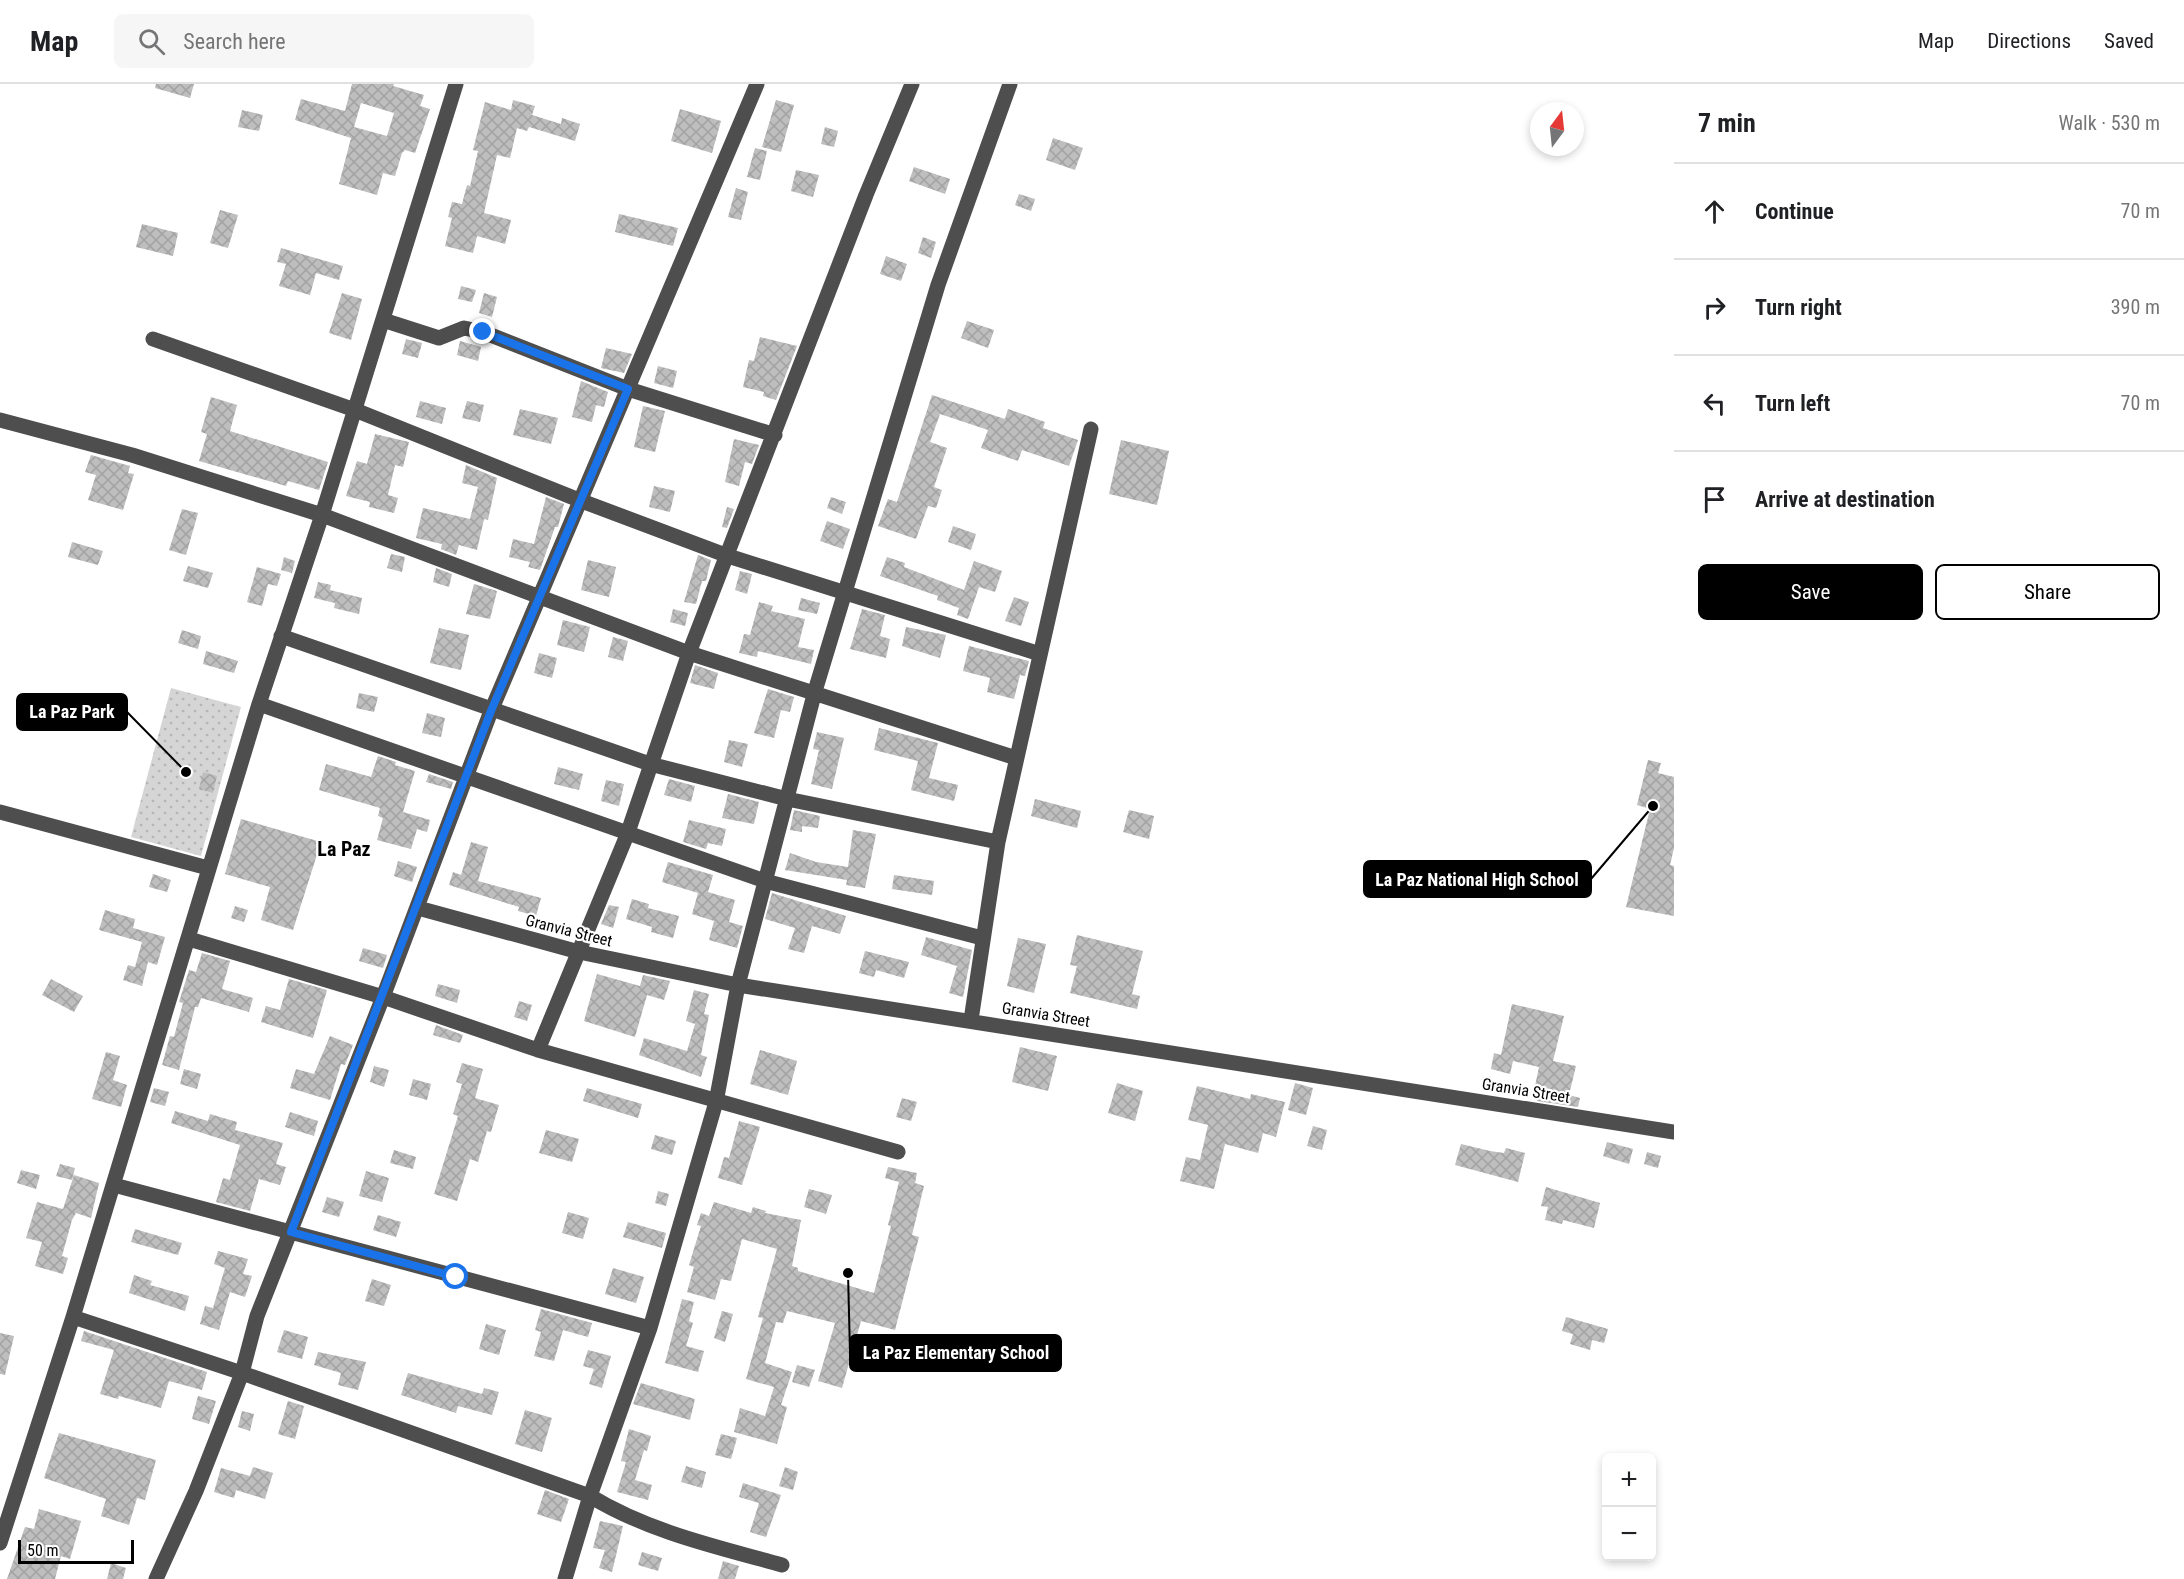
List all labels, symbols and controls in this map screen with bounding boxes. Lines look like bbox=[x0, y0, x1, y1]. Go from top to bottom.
search box bbox=[114, 14, 534, 68]
text: Map bbox=[30, 25, 78, 58]
icon: search bbox=[135, 25, 168, 58]
text: Search here bbox=[183, 29, 286, 54]
text: Map bbox=[1918, 29, 1954, 53]
text: Directions bbox=[1987, 29, 2071, 53]
text: Saved bbox=[2104, 29, 2154, 53]
north arrow bbox=[1530, 102, 1584, 156]
text: 7 min bbox=[1698, 108, 1756, 138]
text: Walk · 530 m bbox=[2059, 111, 2160, 135]
icon: ahead bbox=[1698, 195, 1731, 228]
text: Continue bbox=[1755, 199, 1834, 224]
text: 70 m bbox=[2121, 199, 2160, 223]
icon: right bbox=[1698, 291, 1731, 324]
text: Turn right bbox=[1755, 295, 1842, 320]
text: 390 m bbox=[2111, 295, 2160, 319]
route end bbox=[469, 318, 495, 344]
icon: left bbox=[1698, 387, 1731, 420]
text: Turn left bbox=[1755, 391, 1830, 416]
text: 70 m bbox=[2121, 391, 2160, 415]
icon: arrive bbox=[1698, 483, 1731, 516]
text: Arrive at destination bbox=[1755, 487, 1935, 512]
button: Save bbox=[1698, 564, 1923, 620]
button: Share bbox=[1935, 564, 2160, 620]
callout: La Paz Park bbox=[17, 694, 127, 730]
text: La Paz Park bbox=[29, 701, 115, 722]
district label: La Paz bbox=[317, 837, 371, 861]
callout: La Paz National High School bbox=[1364, 861, 1591, 897]
text: La Paz National High School bbox=[1375, 869, 1579, 890]
street label: Granvia Street bbox=[524, 911, 614, 951]
street label: Granvia Street bbox=[1001, 998, 1092, 1031]
street label: Granvia Street bbox=[1481, 1074, 1572, 1107]
route start bbox=[442, 1263, 468, 1289]
callout: La Paz Elementary School bbox=[850, 1335, 1061, 1371]
text: La Paz Elementary School bbox=[863, 1342, 1049, 1363]
map controls bbox=[1602, 1453, 1656, 1561]
button: + bbox=[1602, 1453, 1656, 1507]
button: − bbox=[1602, 1507, 1656, 1561]
scale bar bbox=[18, 1537, 134, 1564]
text: 50 m bbox=[27, 1541, 59, 1560]

